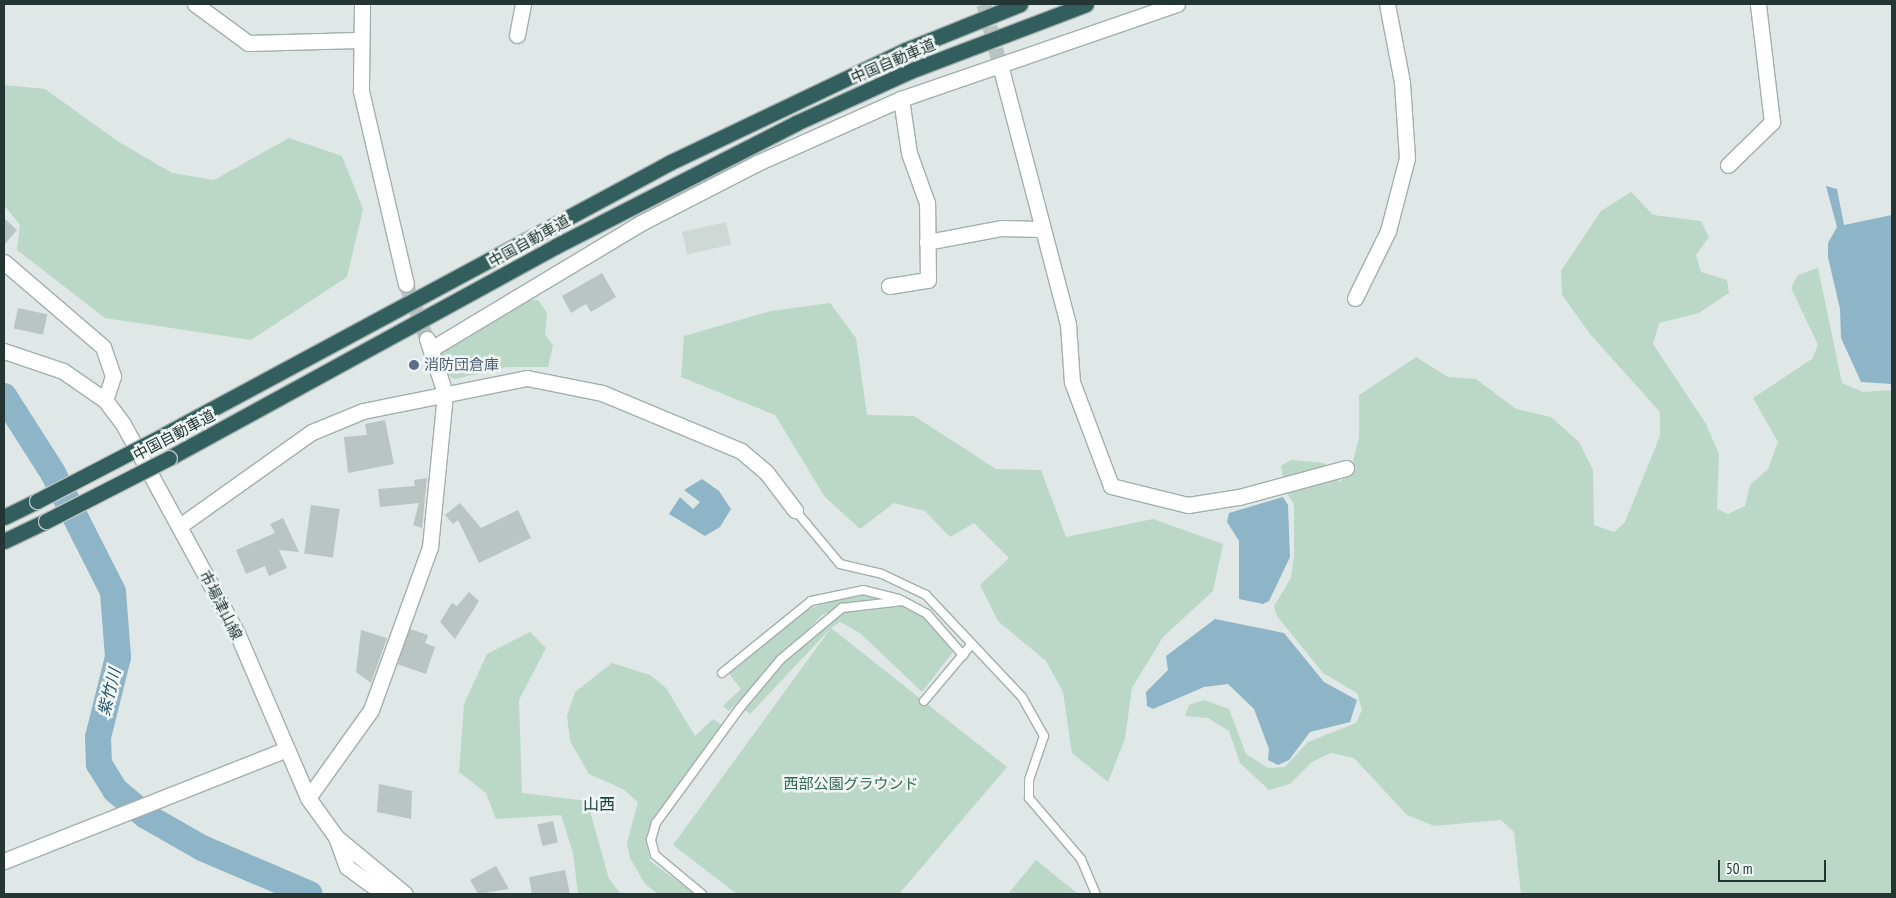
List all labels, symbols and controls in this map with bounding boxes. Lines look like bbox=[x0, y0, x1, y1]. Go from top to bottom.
street label: 中国自動車道 bbox=[848, 35, 938, 87]
street label: 中国自動車道 bbox=[485, 211, 573, 271]
place label: 消防団倉庫 bbox=[424, 356, 499, 374]
marker: 消防団倉庫 bbox=[408, 359, 420, 371]
street label: 中国自動車道 bbox=[130, 406, 218, 464]
street label: 市場津山線 bbox=[196, 568, 246, 642]
water label: 紫竹川 bbox=[94, 666, 124, 718]
park label: 西部公園グラウンド bbox=[784, 775, 918, 793]
district label: 山西 bbox=[583, 794, 615, 814]
scale bar bbox=[1721, 850, 1828, 882]
text: 50 m bbox=[1726, 859, 1752, 878]

